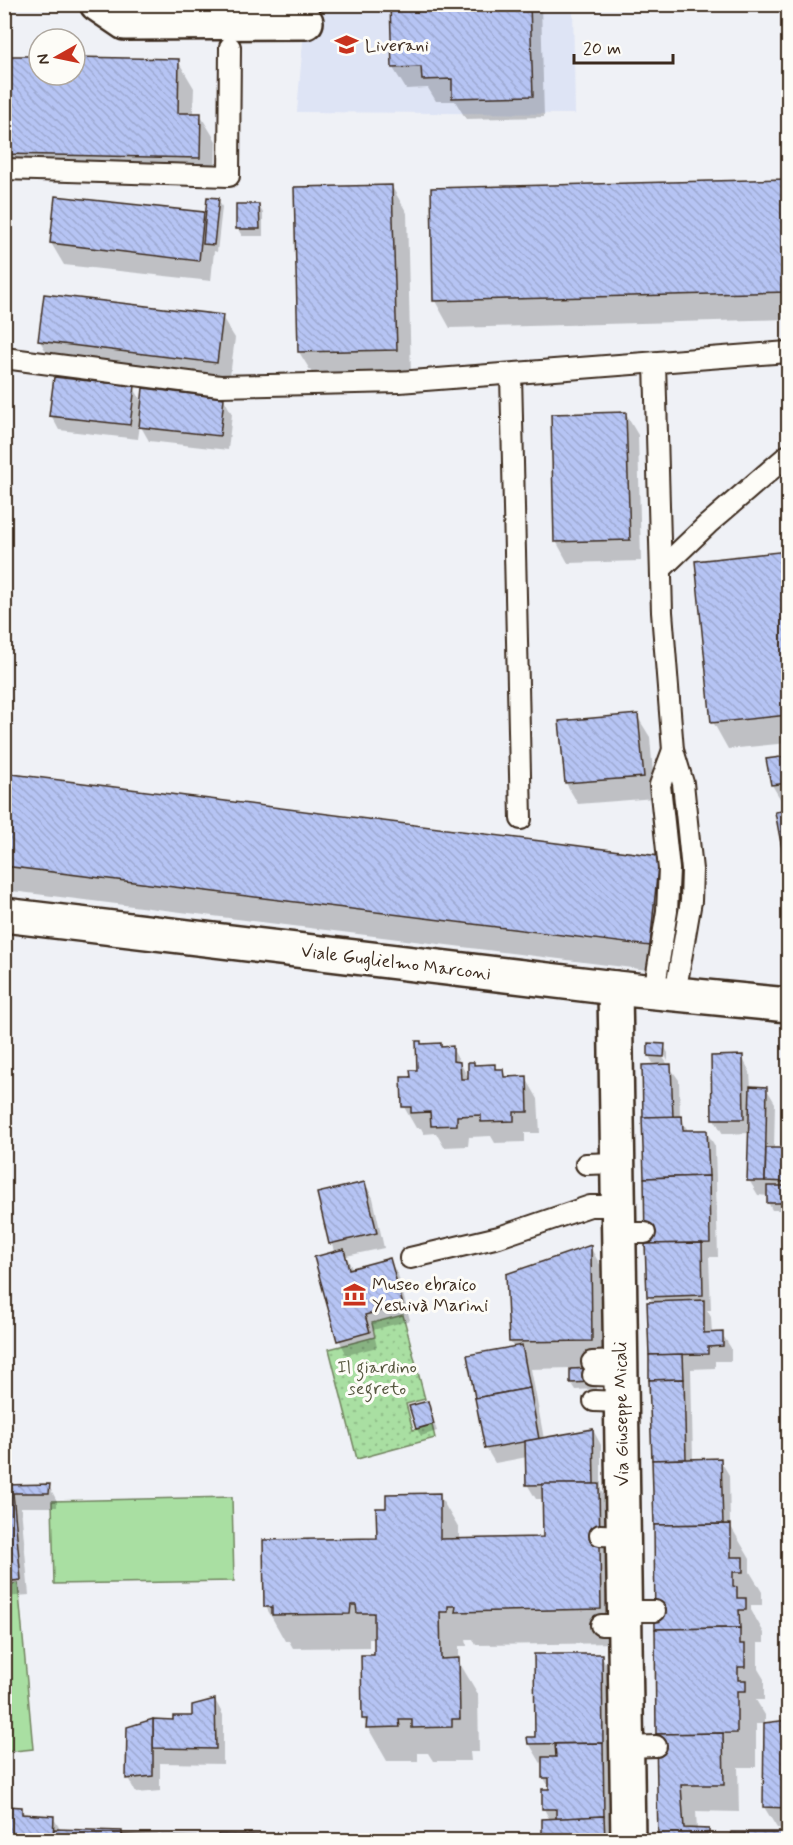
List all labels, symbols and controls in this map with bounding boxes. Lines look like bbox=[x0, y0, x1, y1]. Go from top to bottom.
north arrow bbox=[27, 27, 87, 87]
scale bar bbox=[574, 27, 673, 65]
school or university icon: Liverani bbox=[334, 32, 360, 58]
place label: Liverani bbox=[365, 34, 429, 58]
text: 20 m bbox=[583, 37, 621, 61]
text: N bbox=[32, 52, 55, 66]
street label: Viale Guglielmo Marconi bbox=[300, 939, 492, 987]
place label: Museo ebraico Yeshivà Marini bbox=[372, 1273, 488, 1318]
museum icon: Museo ebraico Yeshivà Marini bbox=[341, 1281, 367, 1307]
street label: Via Giuseppe Micali bbox=[609, 1341, 635, 1487]
park label: Il giardino segreto bbox=[337, 1356, 417, 1403]

